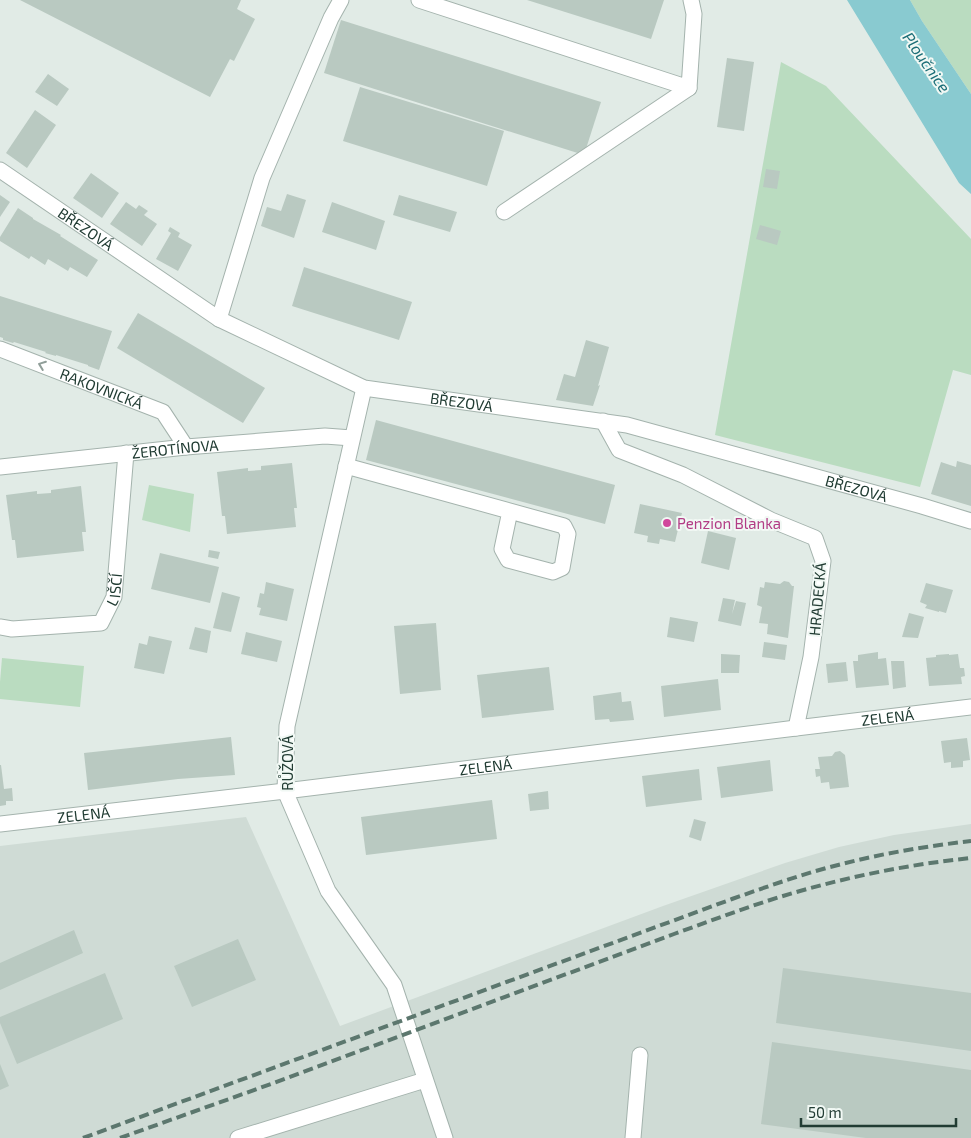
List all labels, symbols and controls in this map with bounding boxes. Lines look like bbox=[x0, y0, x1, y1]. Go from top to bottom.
water label: Ploučnice bbox=[899, 28, 955, 96]
street label: BŘEZOVÁ bbox=[55, 203, 118, 254]
one-way arrow bbox=[39, 361, 47, 371]
street label: RAKOVNICKÁ bbox=[58, 364, 146, 413]
street label: BŘEZOVÁ bbox=[429, 388, 495, 415]
street label: ŽEROTÍNOVA bbox=[131, 435, 220, 462]
street label: BŘEZOVÁ bbox=[824, 471, 890, 505]
place label: Penzion Blanka bbox=[677, 514, 781, 532]
marker: Penzion Blanka bbox=[661, 517, 673, 529]
street label: HRADECKÁ bbox=[805, 561, 829, 636]
street label: LIŠČÍ bbox=[102, 571, 125, 609]
street label: ZELENÁ bbox=[860, 705, 916, 729]
street label: RŮŽOVÁ bbox=[278, 735, 296, 791]
street label: ZELENÁ bbox=[458, 754, 514, 778]
street label: ZELENÁ bbox=[56, 802, 111, 826]
scale bar bbox=[801, 1096, 956, 1128]
text: 50 m bbox=[808, 1103, 842, 1121]

